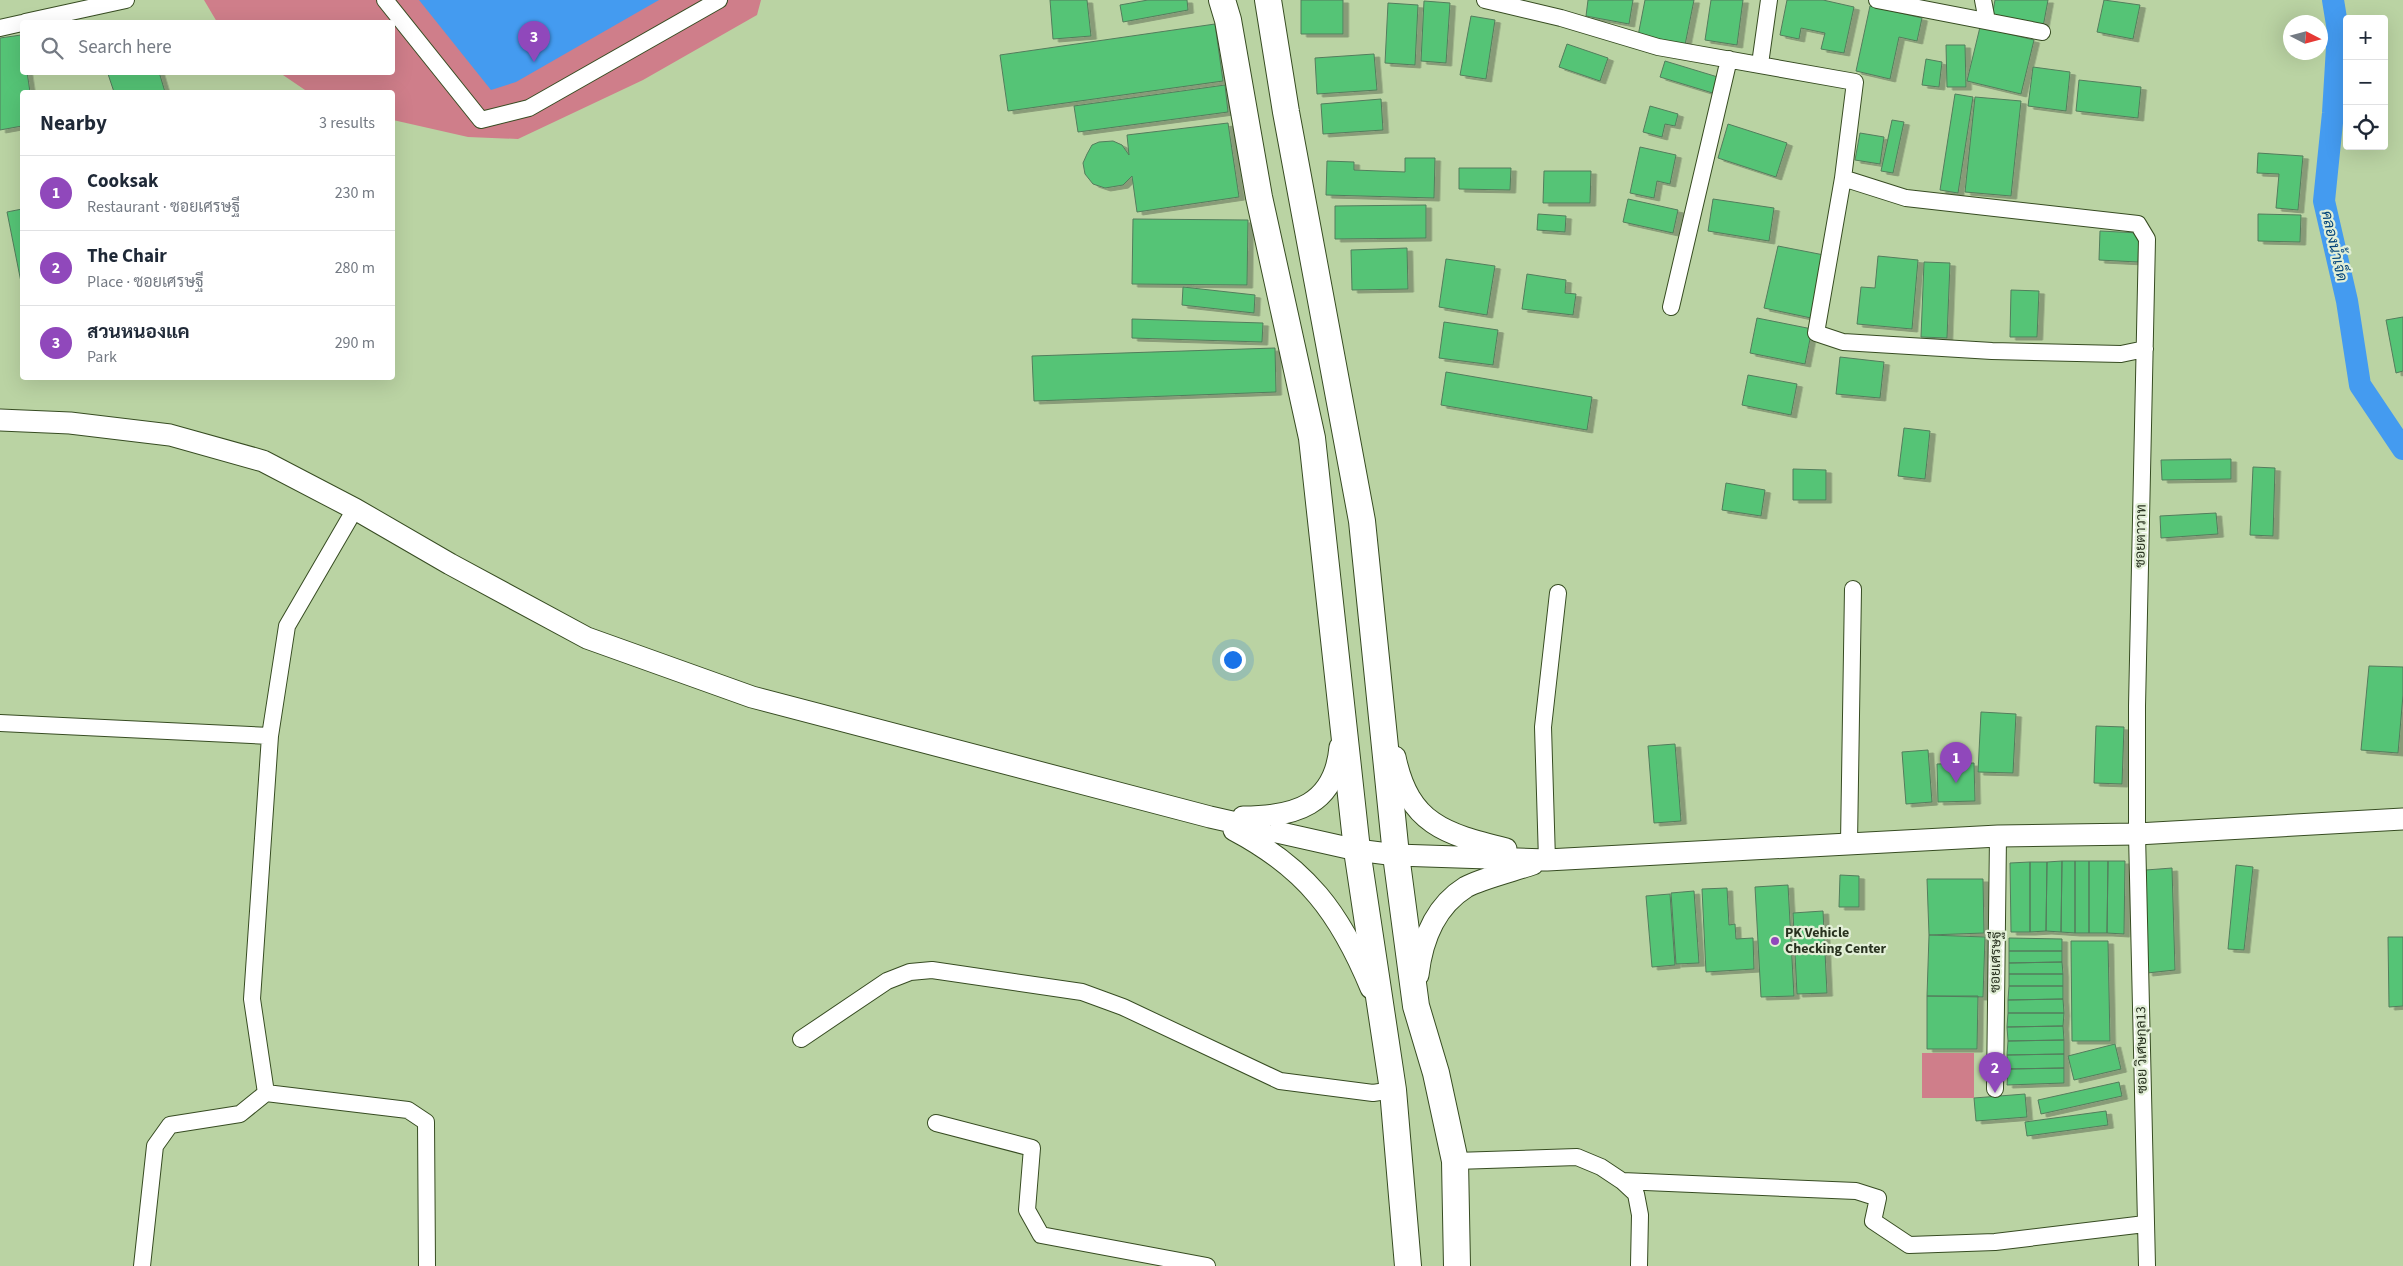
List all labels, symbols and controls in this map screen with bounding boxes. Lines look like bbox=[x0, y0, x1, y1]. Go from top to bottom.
north arrow bbox=[2283, 15, 2328, 60]
map controls bbox=[2343, 15, 2388, 150]
button: + bbox=[2343, 15, 2388, 60]
search box bbox=[20, 20, 395, 75]
pin: 3 bbox=[518, 21, 550, 62]
icon: search bbox=[38, 34, 66, 62]
text: Search here bbox=[78, 34, 172, 61]
button: − bbox=[2343, 60, 2388, 105]
button: locate bbox=[2343, 105, 2388, 150]
text: Nearby bbox=[40, 108, 107, 138]
text: 3 results bbox=[319, 112, 375, 134]
text: Cooksak bbox=[87, 168, 158, 195]
text: 1 bbox=[52, 182, 60, 204]
text: 230 m bbox=[335, 182, 375, 204]
text: Restaurant · ซอยเศรษฐี bbox=[87, 196, 240, 218]
water label: คลองน้ำเจ็ด bbox=[2316, 208, 2355, 284]
text: The Chair bbox=[87, 243, 167, 270]
text: 2 bbox=[52, 257, 60, 279]
text: 280 m bbox=[335, 257, 375, 279]
text: Place · ซอยเศรษฐี bbox=[87, 271, 204, 293]
text: สวนหนองแค bbox=[87, 319, 190, 346]
text: 3 bbox=[52, 332, 60, 354]
text: 290 m bbox=[335, 332, 375, 354]
text: Park bbox=[87, 346, 117, 368]
street label: ซอยตาวาท bbox=[2130, 504, 2152, 568]
your location bbox=[1220, 647, 1246, 673]
pin: 1 bbox=[1940, 742, 1972, 783]
place label: PK Vehicle Checking Center bbox=[1785, 923, 1887, 959]
street label: ซอยเศรษฐี bbox=[1985, 931, 2007, 993]
marker: PK Vehicle Checking Center bbox=[1769, 935, 1781, 947]
street label: ซอย วิเศษกุล13 bbox=[2131, 1006, 2153, 1094]
pin: 2 bbox=[1979, 1052, 2011, 1093]

